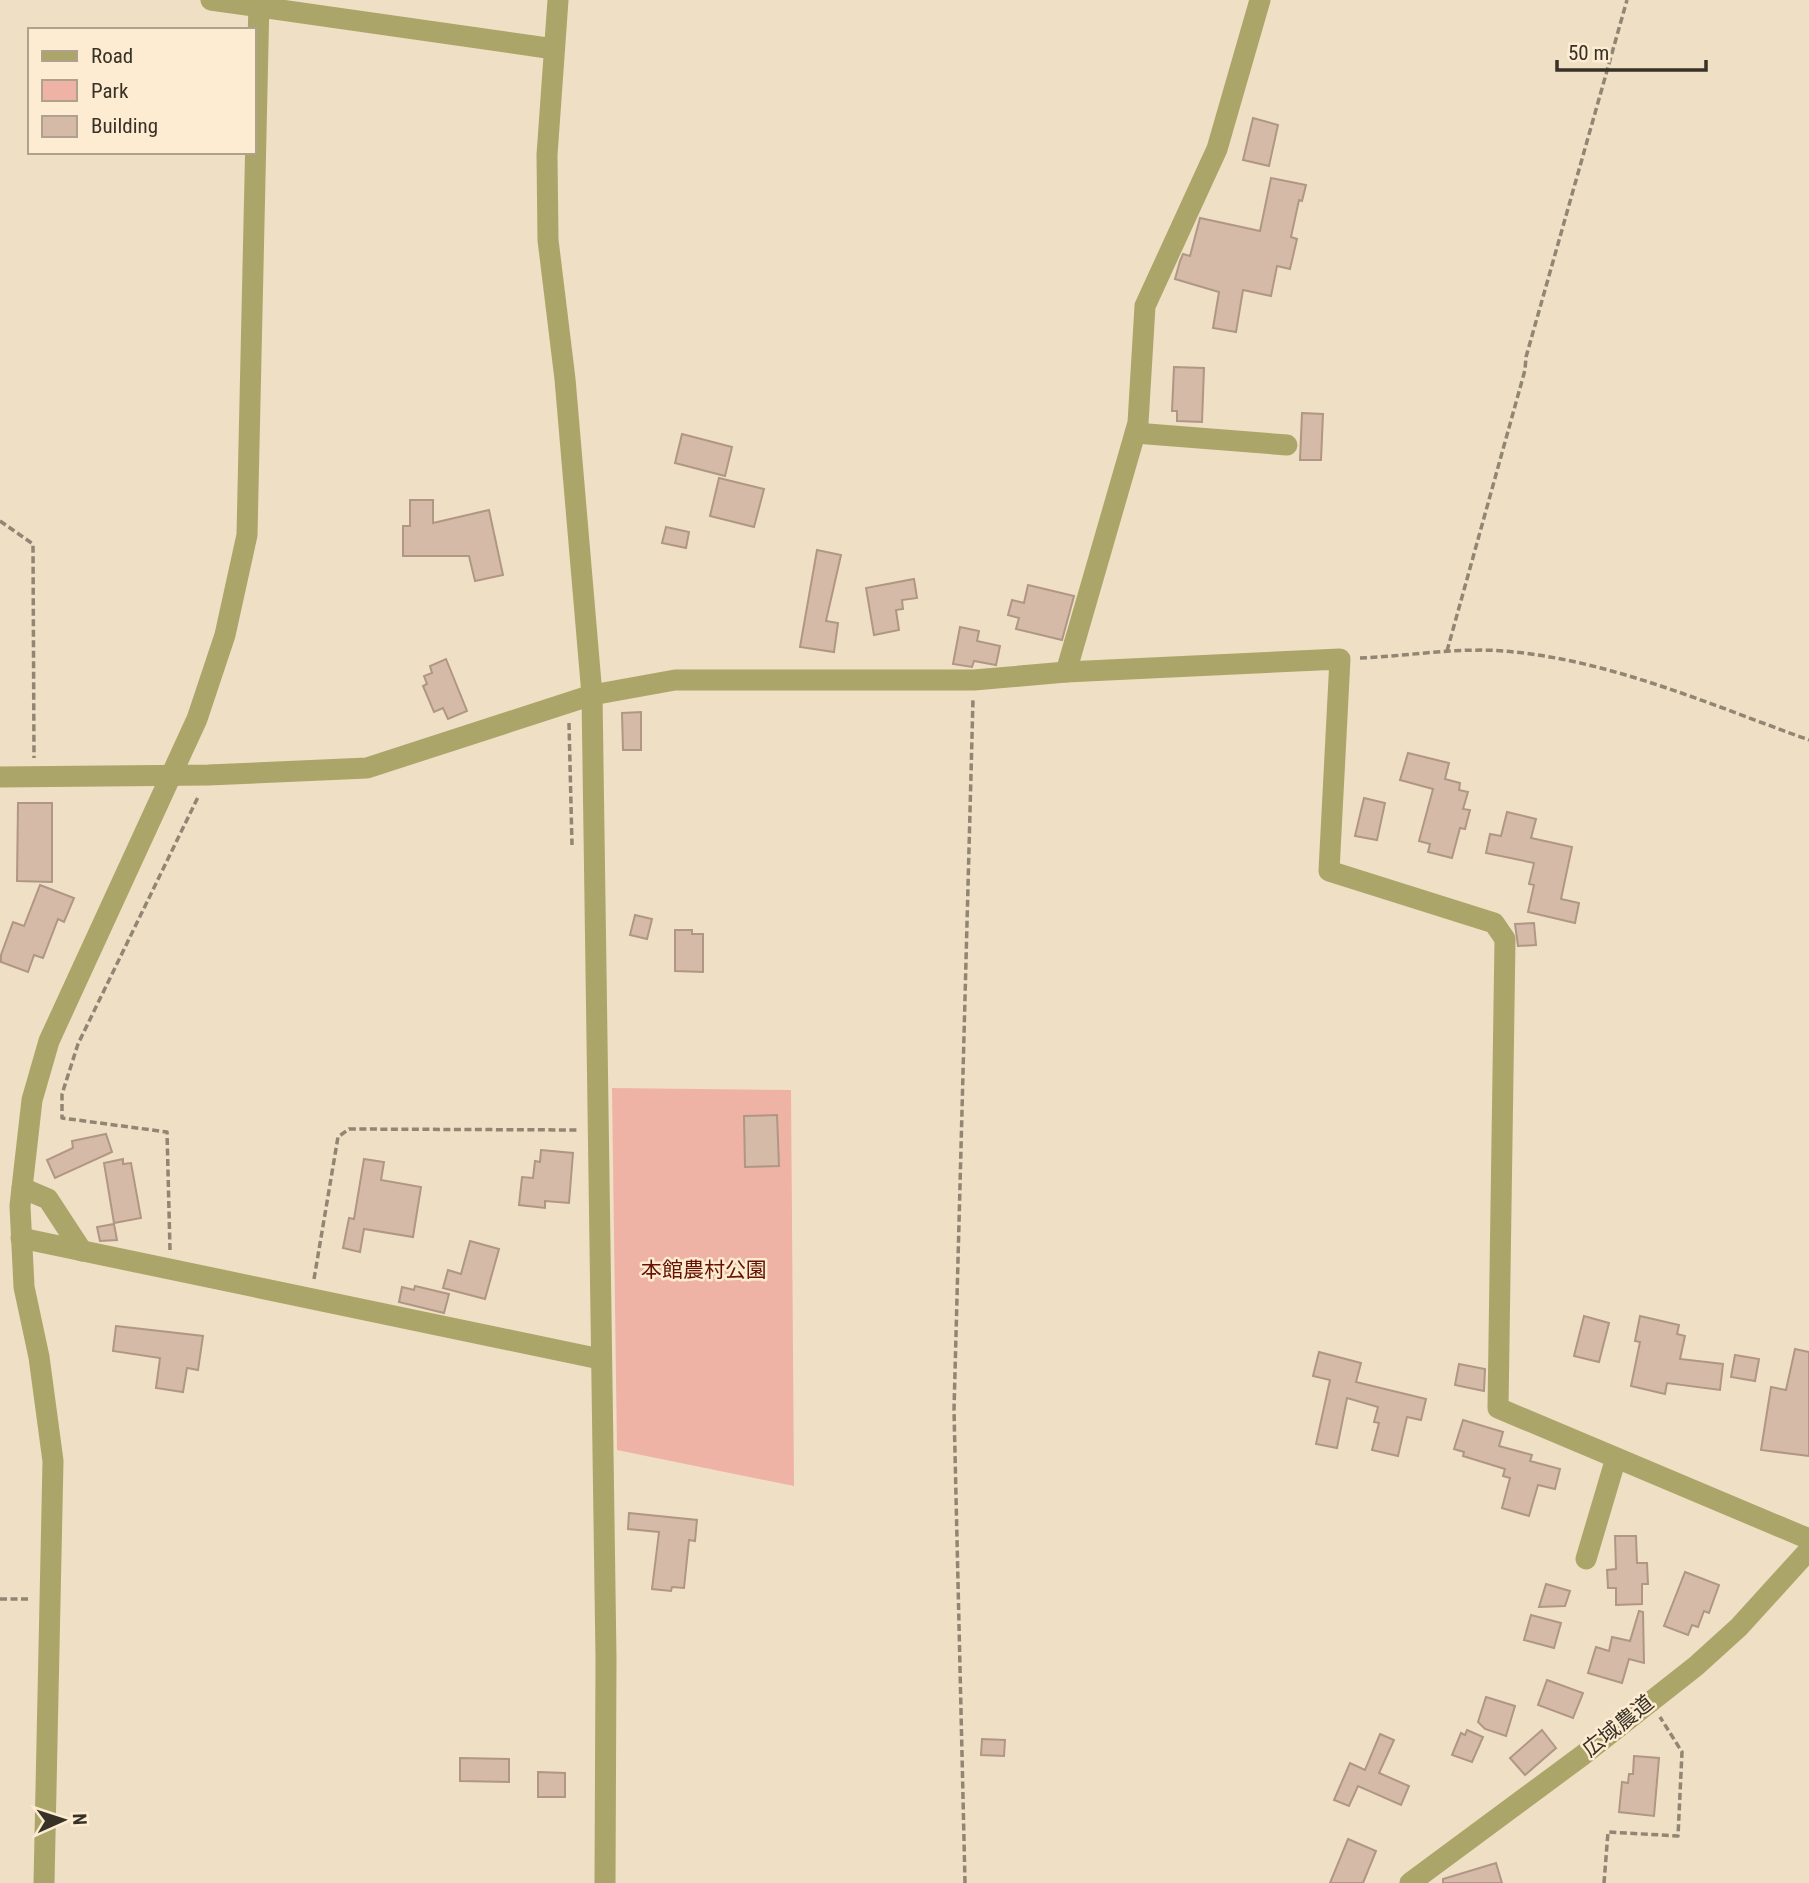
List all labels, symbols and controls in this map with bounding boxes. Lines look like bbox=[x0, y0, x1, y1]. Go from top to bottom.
legend bbox=[28, 28, 256, 154]
scale bar bbox=[1557, 28, 1706, 72]
text: 50 m bbox=[1568, 41, 1609, 65]
text: Road bbox=[91, 44, 133, 68]
text: Park bbox=[91, 79, 129, 103]
text: Building bbox=[91, 114, 158, 138]
park label: 本館農村公園 bbox=[641, 1258, 767, 1282]
street label: 広域農道 bbox=[1578, 1690, 1658, 1762]
north arrow bbox=[28, 1785, 98, 1855]
text: N bbox=[68, 1813, 91, 1826]

